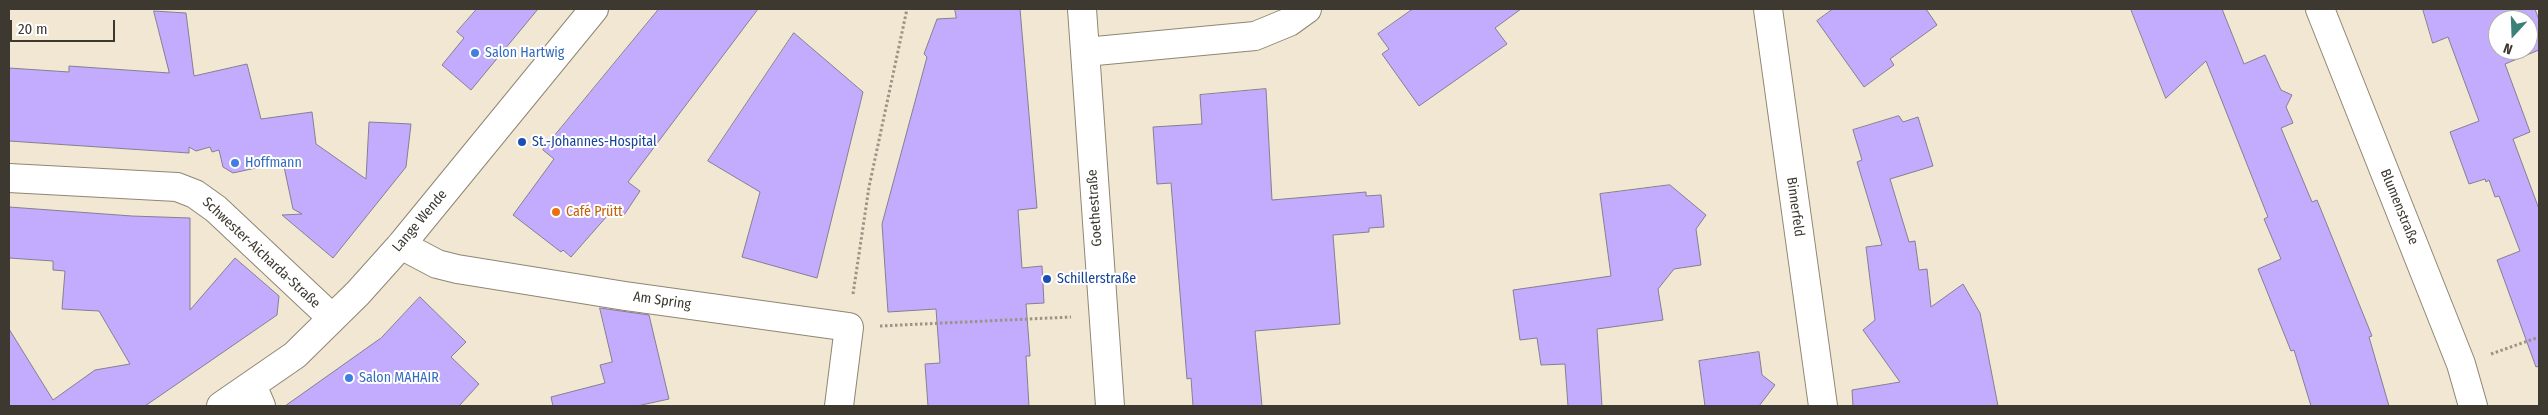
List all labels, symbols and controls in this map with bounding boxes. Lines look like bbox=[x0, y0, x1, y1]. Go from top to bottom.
scale bar bbox=[12, 10, 118, 42]
north arrow bbox=[2488, 10, 2538, 60]
text: 20 m bbox=[18, 20, 48, 38]
text: N bbox=[2501, 39, 2515, 58]
place label: Salon Hartwig bbox=[485, 45, 564, 61]
marker: Salon Hartwig bbox=[469, 47, 481, 59]
place label: St.-Johannes-Hospital bbox=[532, 134, 657, 150]
marker: St.-Johannes-Hospital bbox=[516, 136, 528, 148]
place label: Hoffmann bbox=[245, 155, 302, 171]
marker: Hoffmann bbox=[229, 157, 241, 169]
street label: Blumenstraße bbox=[2376, 167, 2422, 247]
street label: Goethestraße bbox=[1084, 169, 1106, 247]
street label: Binnerfeld bbox=[1783, 176, 1807, 238]
street label: Lange Wende bbox=[389, 187, 451, 255]
street label: Schwester-Aicharda-Straße bbox=[199, 194, 323, 312]
place label: Café Prütt bbox=[566, 204, 623, 220]
marker: Café Prütt bbox=[550, 206, 562, 218]
place label: Schillerstraße bbox=[1057, 271, 1136, 287]
marker: Schillerstraße bbox=[1041, 273, 1053, 285]
street label: Am Spring bbox=[632, 289, 692, 313]
place label: Salon MAHAIR bbox=[359, 370, 439, 386]
marker: Salon MAHAIR bbox=[343, 372, 355, 384]

